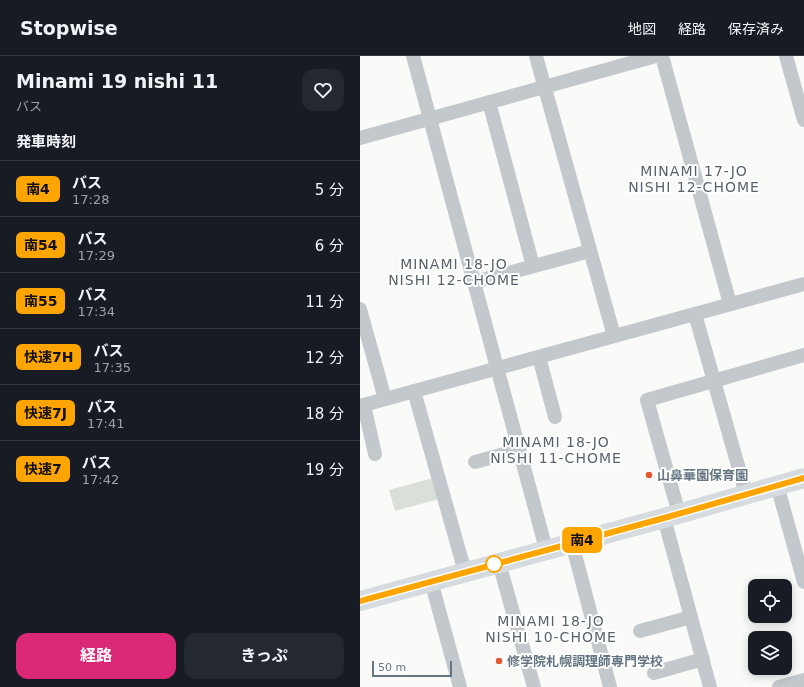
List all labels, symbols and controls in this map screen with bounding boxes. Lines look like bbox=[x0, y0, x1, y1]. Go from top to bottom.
text: Stopwise bbox=[20, 17, 118, 39]
text: 地図 bbox=[628, 21, 656, 37]
text: 経路 bbox=[678, 21, 706, 37]
text: 保存済み bbox=[728, 21, 784, 37]
button: heart bbox=[302, 69, 344, 111]
text: Minami 19 nishi 11 bbox=[16, 70, 218, 92]
text: バス bbox=[16, 99, 42, 114]
text: 発車時刻 bbox=[16, 133, 76, 151]
district label: MINAMI 17-JO NISHI 12-CHOME bbox=[628, 163, 760, 195]
text: バス bbox=[72, 174, 102, 192]
text: 南4 bbox=[26, 181, 50, 197]
text: 5 分 bbox=[315, 181, 344, 199]
text: 17:28 bbox=[72, 192, 109, 207]
text: バス bbox=[77, 230, 108, 248]
text: 南54 bbox=[24, 237, 57, 253]
text: 6 分 bbox=[315, 237, 344, 255]
text: 17:29 bbox=[77, 248, 115, 263]
district label: MINAMI 18-JO NISHI 12-CHOME bbox=[388, 256, 520, 288]
text: バス bbox=[77, 286, 108, 304]
text: 南55 bbox=[24, 293, 57, 309]
text: 11 分 bbox=[305, 293, 344, 311]
text: 17:34 bbox=[77, 304, 115, 319]
text: バス bbox=[93, 342, 123, 360]
text: 快速7H bbox=[24, 349, 73, 365]
text: 12 分 bbox=[305, 349, 344, 367]
text: 17:35 bbox=[93, 360, 131, 375]
text: バス bbox=[87, 398, 117, 416]
text: 快速7J bbox=[24, 405, 67, 421]
text: 18 分 bbox=[305, 405, 344, 423]
text: 17:41 bbox=[87, 416, 124, 431]
district label: MINAMI 18-JO NISHI 11-CHOME bbox=[490, 434, 622, 466]
text: バス bbox=[82, 454, 112, 472]
text: 快速7 bbox=[24, 461, 62, 477]
text: 19 分 bbox=[305, 461, 344, 479]
place label: 山鼻華園保育園 bbox=[657, 468, 748, 483]
marker: 山鼻華園保育園 bbox=[644, 470, 654, 480]
text: 17:42 bbox=[82, 472, 119, 487]
line badge: 南4 bbox=[564, 527, 600, 553]
text: 南4 bbox=[570, 532, 594, 548]
unlabelled marker bbox=[485, 555, 503, 573]
map controls bbox=[748, 579, 792, 675]
button: locate bbox=[748, 579, 792, 623]
district label: MINAMI 18-JO NISHI 10-CHOME bbox=[485, 613, 617, 645]
button: layers bbox=[748, 631, 792, 675]
button: 経路 bbox=[16, 633, 176, 679]
button: きっぷ bbox=[184, 633, 344, 679]
place label: 修学院札幌調理師専門学校 bbox=[507, 654, 663, 669]
marker: 修学院札幌調理師専門学校 bbox=[494, 656, 504, 666]
scale bar bbox=[372, 659, 452, 678]
text: 50 m bbox=[378, 661, 406, 674]

